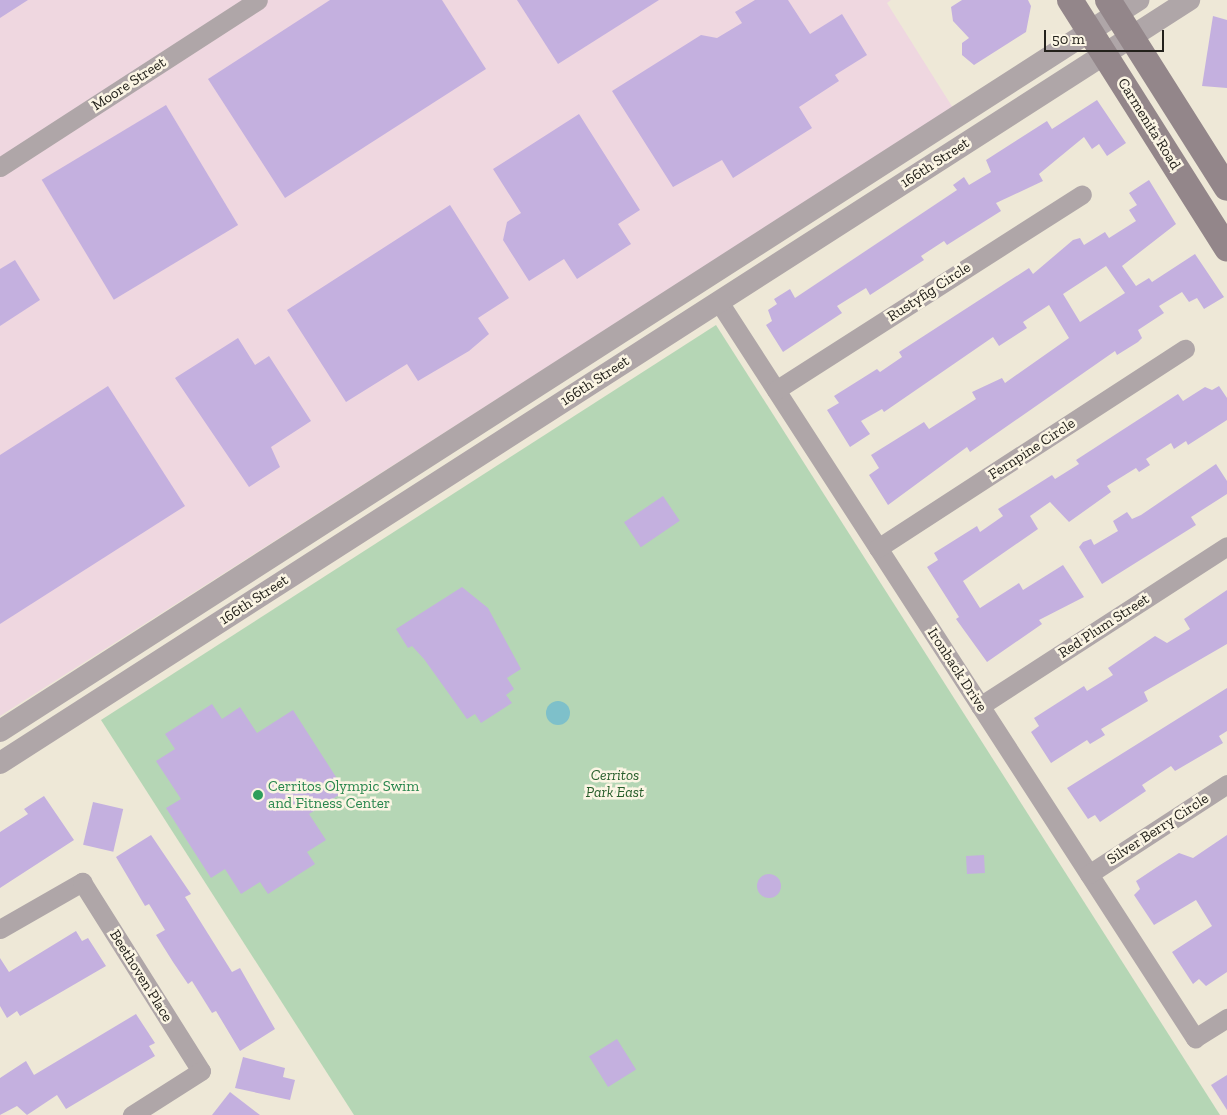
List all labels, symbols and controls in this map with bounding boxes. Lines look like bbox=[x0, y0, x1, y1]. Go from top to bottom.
scale bar bbox=[1047, 20, 1167, 52]
text: 50 m bbox=[1052, 30, 1085, 48]
street label: Moore Street bbox=[89, 53, 169, 115]
street label: Carmenita Road bbox=[1114, 75, 1184, 173]
street label: 166th Street bbox=[897, 134, 973, 192]
street label: Rustyfig Circle bbox=[884, 258, 974, 326]
street label: 166th Street bbox=[557, 352, 633, 410]
street label: Fernpine Circle bbox=[985, 414, 1079, 484]
street label: 166th Street bbox=[216, 571, 292, 629]
street label: Red Plum Street bbox=[1055, 590, 1153, 662]
street label: Ironback Drive bbox=[923, 625, 991, 715]
park label: Cerritos Park East bbox=[586, 766, 644, 801]
place label: Cerritos Olympic Swim and Fitness Center bbox=[268, 777, 419, 812]
marker: Cerritos Olympic Swim and Fitness Center bbox=[252, 789, 264, 801]
street label: Silver Berry Circle bbox=[1104, 789, 1212, 869]
street label: Beethoven Place bbox=[106, 927, 176, 1025]

